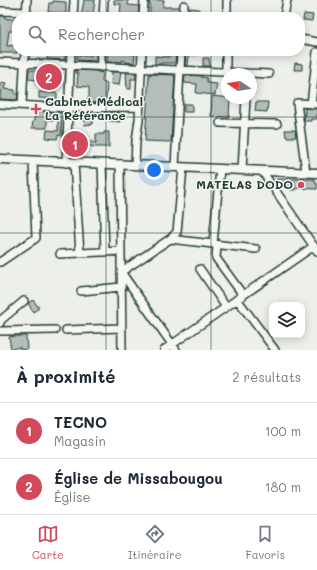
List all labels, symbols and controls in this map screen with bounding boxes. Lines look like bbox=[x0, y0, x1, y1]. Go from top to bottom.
search box bbox=[12, 12, 305, 56]
icon: search bbox=[26, 23, 48, 45]
text: Rechercher bbox=[58, 24, 145, 44]
pin: 2 bbox=[36, 62, 62, 92]
north arrow bbox=[221, 68, 257, 104]
place label: Cabinet Médical La Référance bbox=[45, 93, 143, 123]
marker: Cabinet Médical La Référance bbox=[30, 103, 42, 115]
pin: 1 bbox=[62, 129, 88, 159]
your location bbox=[144, 160, 164, 180]
place label: MATELAS DODO bbox=[196, 176, 293, 192]
marker: MATELAS DODO bbox=[296, 180, 306, 190]
map controls bbox=[269, 302, 305, 338]
button: layers bbox=[269, 302, 305, 338]
text: À proximité bbox=[16, 365, 115, 387]
text: 2 résultats bbox=[232, 368, 301, 385]
text: TECNO bbox=[54, 412, 107, 432]
text: 1 bbox=[26, 422, 32, 439]
text: 100 m bbox=[265, 422, 301, 439]
text: Magasin bbox=[54, 432, 106, 449]
text: Église de Missabougou bbox=[54, 468, 223, 488]
text: 2 bbox=[25, 478, 33, 495]
text: 180 m bbox=[265, 478, 301, 495]
text: Église bbox=[54, 488, 91, 505]
tab: Carte bbox=[32, 523, 64, 562]
tab: Itinéraire bbox=[128, 523, 182, 562]
tab: Favoris bbox=[246, 523, 285, 562]

